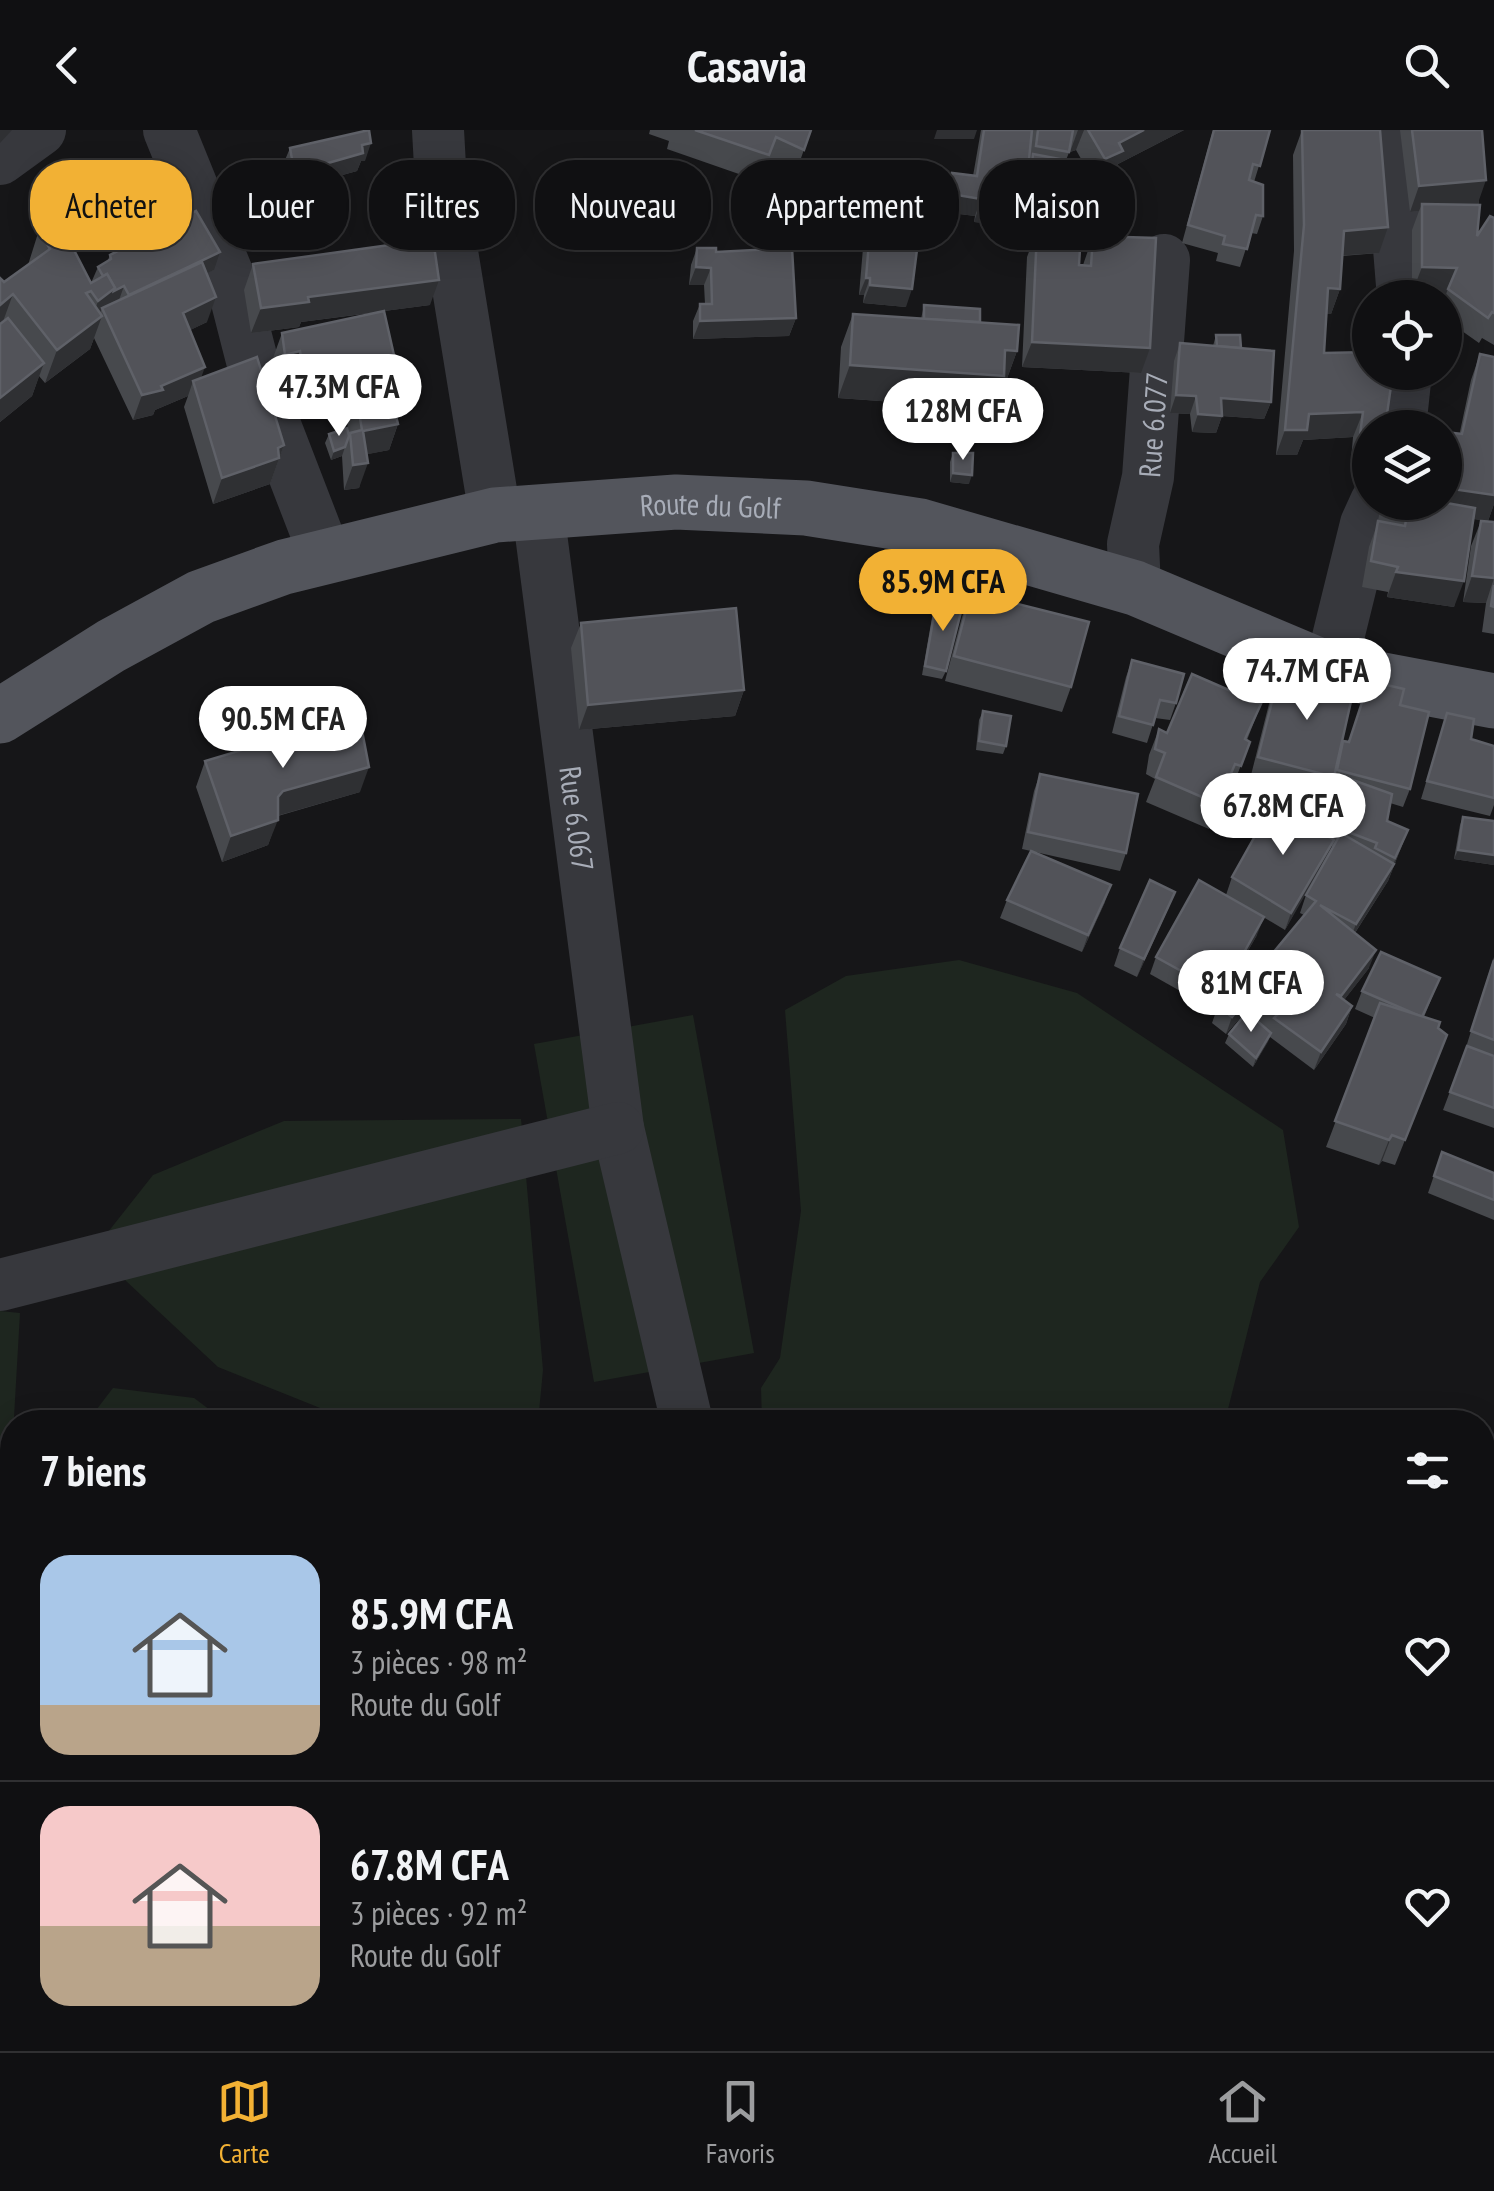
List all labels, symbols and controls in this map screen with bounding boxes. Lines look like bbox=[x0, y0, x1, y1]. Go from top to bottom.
text: Casavia bbox=[687, 36, 807, 94]
icon: back bbox=[40, 38, 95, 93]
icon: search bbox=[1399, 38, 1454, 93]
chip: Acheter bbox=[30, 160, 192, 250]
chip: Louer bbox=[212, 160, 349, 250]
chip: Filtres bbox=[369, 160, 515, 250]
chip: Nouveau bbox=[535, 160, 711, 250]
chip: Appartement bbox=[731, 160, 959, 250]
chip: Maison bbox=[979, 160, 1135, 250]
map controls bbox=[1352, 280, 1462, 520]
button: locate bbox=[1352, 280, 1462, 390]
pin: 47.3M CFA bbox=[225, 354, 453, 439]
text: 47.3M CFA bbox=[279, 365, 399, 407]
street label: Rue 6.077 bbox=[1129, 371, 1175, 479]
pin: 128M CFA bbox=[860, 378, 1066, 463]
text: 128M CFA bbox=[904, 389, 1022, 431]
button: layers bbox=[1352, 410, 1462, 520]
street label: Route du Golf bbox=[639, 482, 783, 526]
pin: 85.9M CFA bbox=[829, 549, 1057, 634]
text: 85.9M CFA bbox=[881, 560, 1005, 602]
pin: 74.7M CFA bbox=[1193, 638, 1421, 723]
text: 74.7M CFA bbox=[1245, 649, 1369, 691]
pin: 90.5M CFA bbox=[169, 686, 397, 771]
text: 90.5M CFA bbox=[221, 697, 345, 739]
street label: Rue 6.067 bbox=[552, 764, 604, 873]
pin: 67.8M CFA bbox=[1169, 773, 1397, 858]
text: 67.8M CFA bbox=[1223, 784, 1343, 826]
pin: 81M CFA bbox=[1159, 950, 1343, 1035]
text: 81M CFA bbox=[1200, 961, 1302, 1003]
text: 7 biens bbox=[40, 1443, 146, 1498]
icon: filters bbox=[1400, 1443, 1455, 1498]
text: 85.9M CFA bbox=[350, 1586, 513, 1641]
icon: home bbox=[120, 1595, 240, 1715]
icon: heart bbox=[1400, 1628, 1455, 1683]
text: 3 pièces · 98 m² bbox=[350, 1641, 527, 1683]
text: Route du Golf bbox=[350, 1683, 500, 1725]
text: 67.8M CFA bbox=[350, 1837, 509, 1892]
icon: home bbox=[120, 1846, 240, 1966]
icon: heart bbox=[1400, 1879, 1455, 1934]
text: 3 pièces · 92 m² bbox=[350, 1892, 527, 1934]
text: Route du Golf bbox=[350, 1934, 500, 1976]
tab: Carte bbox=[217, 2074, 272, 2171]
tab: Favoris bbox=[706, 2074, 775, 2171]
tab: Accueil bbox=[1208, 2074, 1277, 2171]

